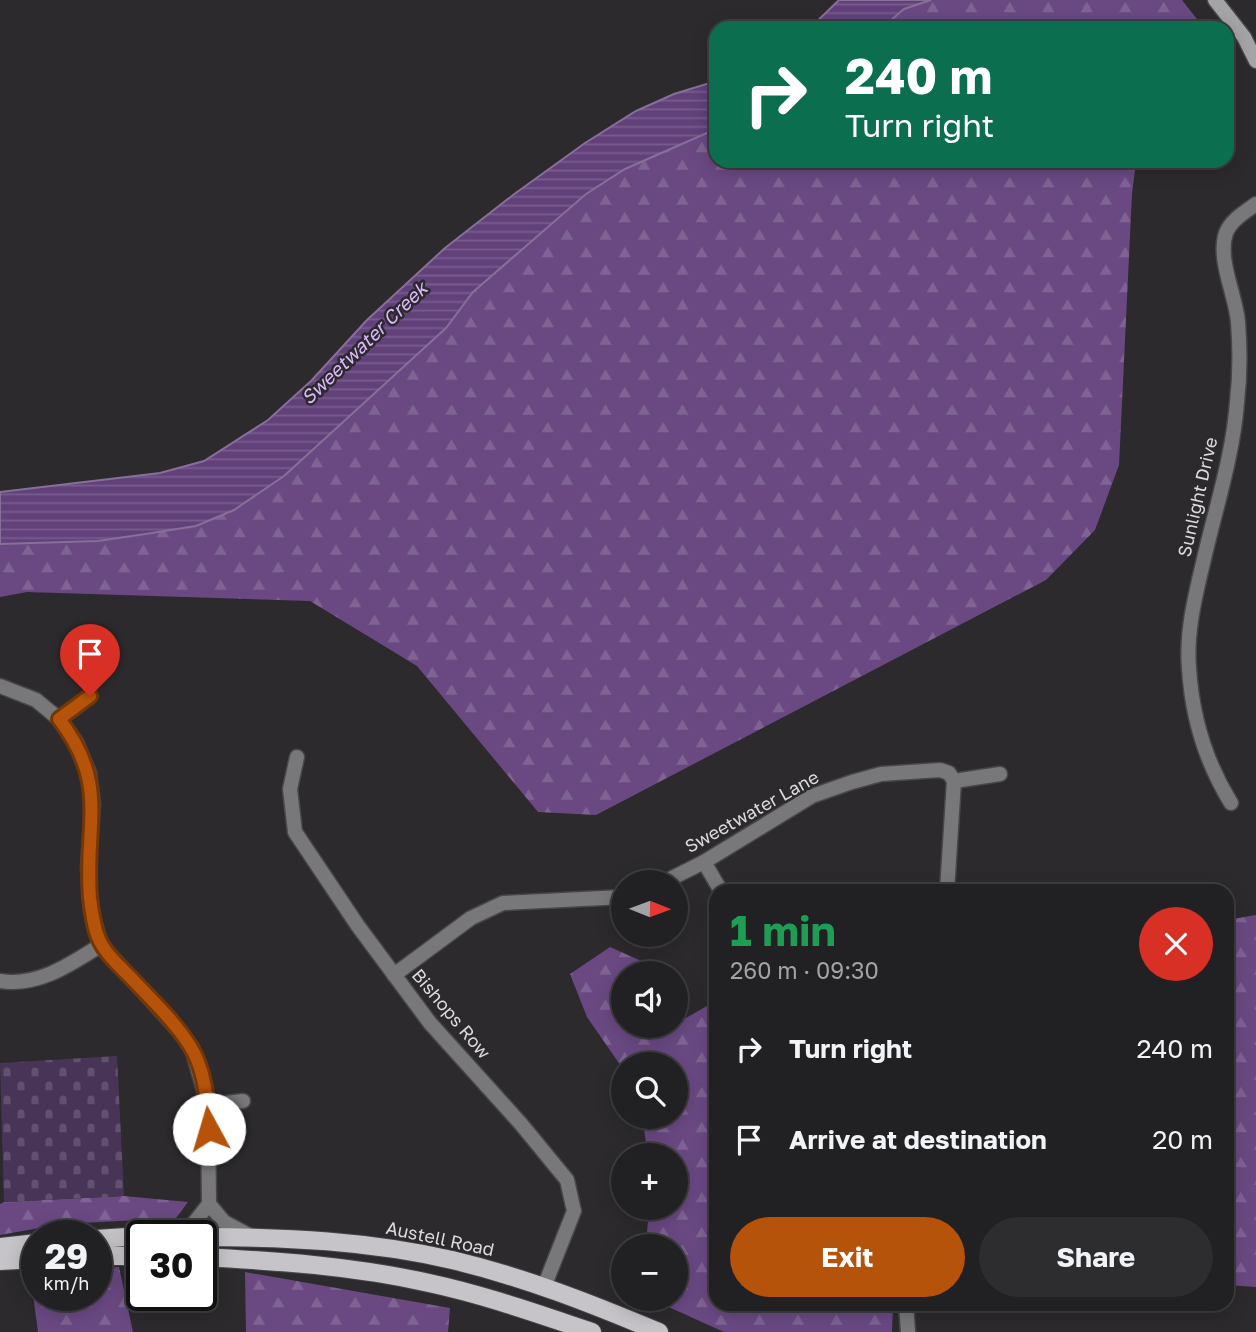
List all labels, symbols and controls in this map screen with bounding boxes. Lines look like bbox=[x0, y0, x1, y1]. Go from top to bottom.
text: 240 m bbox=[845, 46, 993, 105]
icon: right bbox=[730, 49, 821, 140]
text: Turn right bbox=[845, 106, 994, 144]
water label: Sweetwater Creek bbox=[296, 275, 433, 409]
street label: Sunlight Drive bbox=[1173, 435, 1222, 559]
pin bbox=[60, 624, 120, 696]
icon: arrive bbox=[71, 635, 109, 673]
street label: Sweetwater Lane bbox=[681, 765, 822, 857]
north arrow bbox=[611, 870, 688, 947]
map controls bbox=[611, 870, 688, 1311]
text: 1 min bbox=[730, 905, 836, 955]
button: close bbox=[1139, 907, 1213, 981]
text: 260 m · 09:30 bbox=[730, 956, 879, 984]
button: sound bbox=[611, 961, 688, 1038]
street label: Bishops Row bbox=[408, 964, 496, 1063]
icon: right bbox=[730, 1030, 768, 1068]
text: Turn right bbox=[789, 1033, 912, 1064]
text: 240 m bbox=[1136, 1033, 1213, 1064]
button: search bbox=[611, 1052, 688, 1129]
position arrow bbox=[172, 1092, 246, 1166]
icon: arrive bbox=[730, 1121, 768, 1159]
text: Arrive at destination bbox=[789, 1124, 1047, 1155]
text: 20 m bbox=[1152, 1124, 1213, 1155]
button: + bbox=[611, 1143, 688, 1220]
street label: Austell Road bbox=[384, 1216, 496, 1260]
button: Exit bbox=[730, 1217, 965, 1297]
button: Share bbox=[979, 1217, 1213, 1297]
speed limit sign: 30 bbox=[126, 1220, 217, 1311]
button: − bbox=[611, 1234, 688, 1311]
text: 29 bbox=[45, 1235, 88, 1277]
text: km/h bbox=[44, 1272, 89, 1294]

